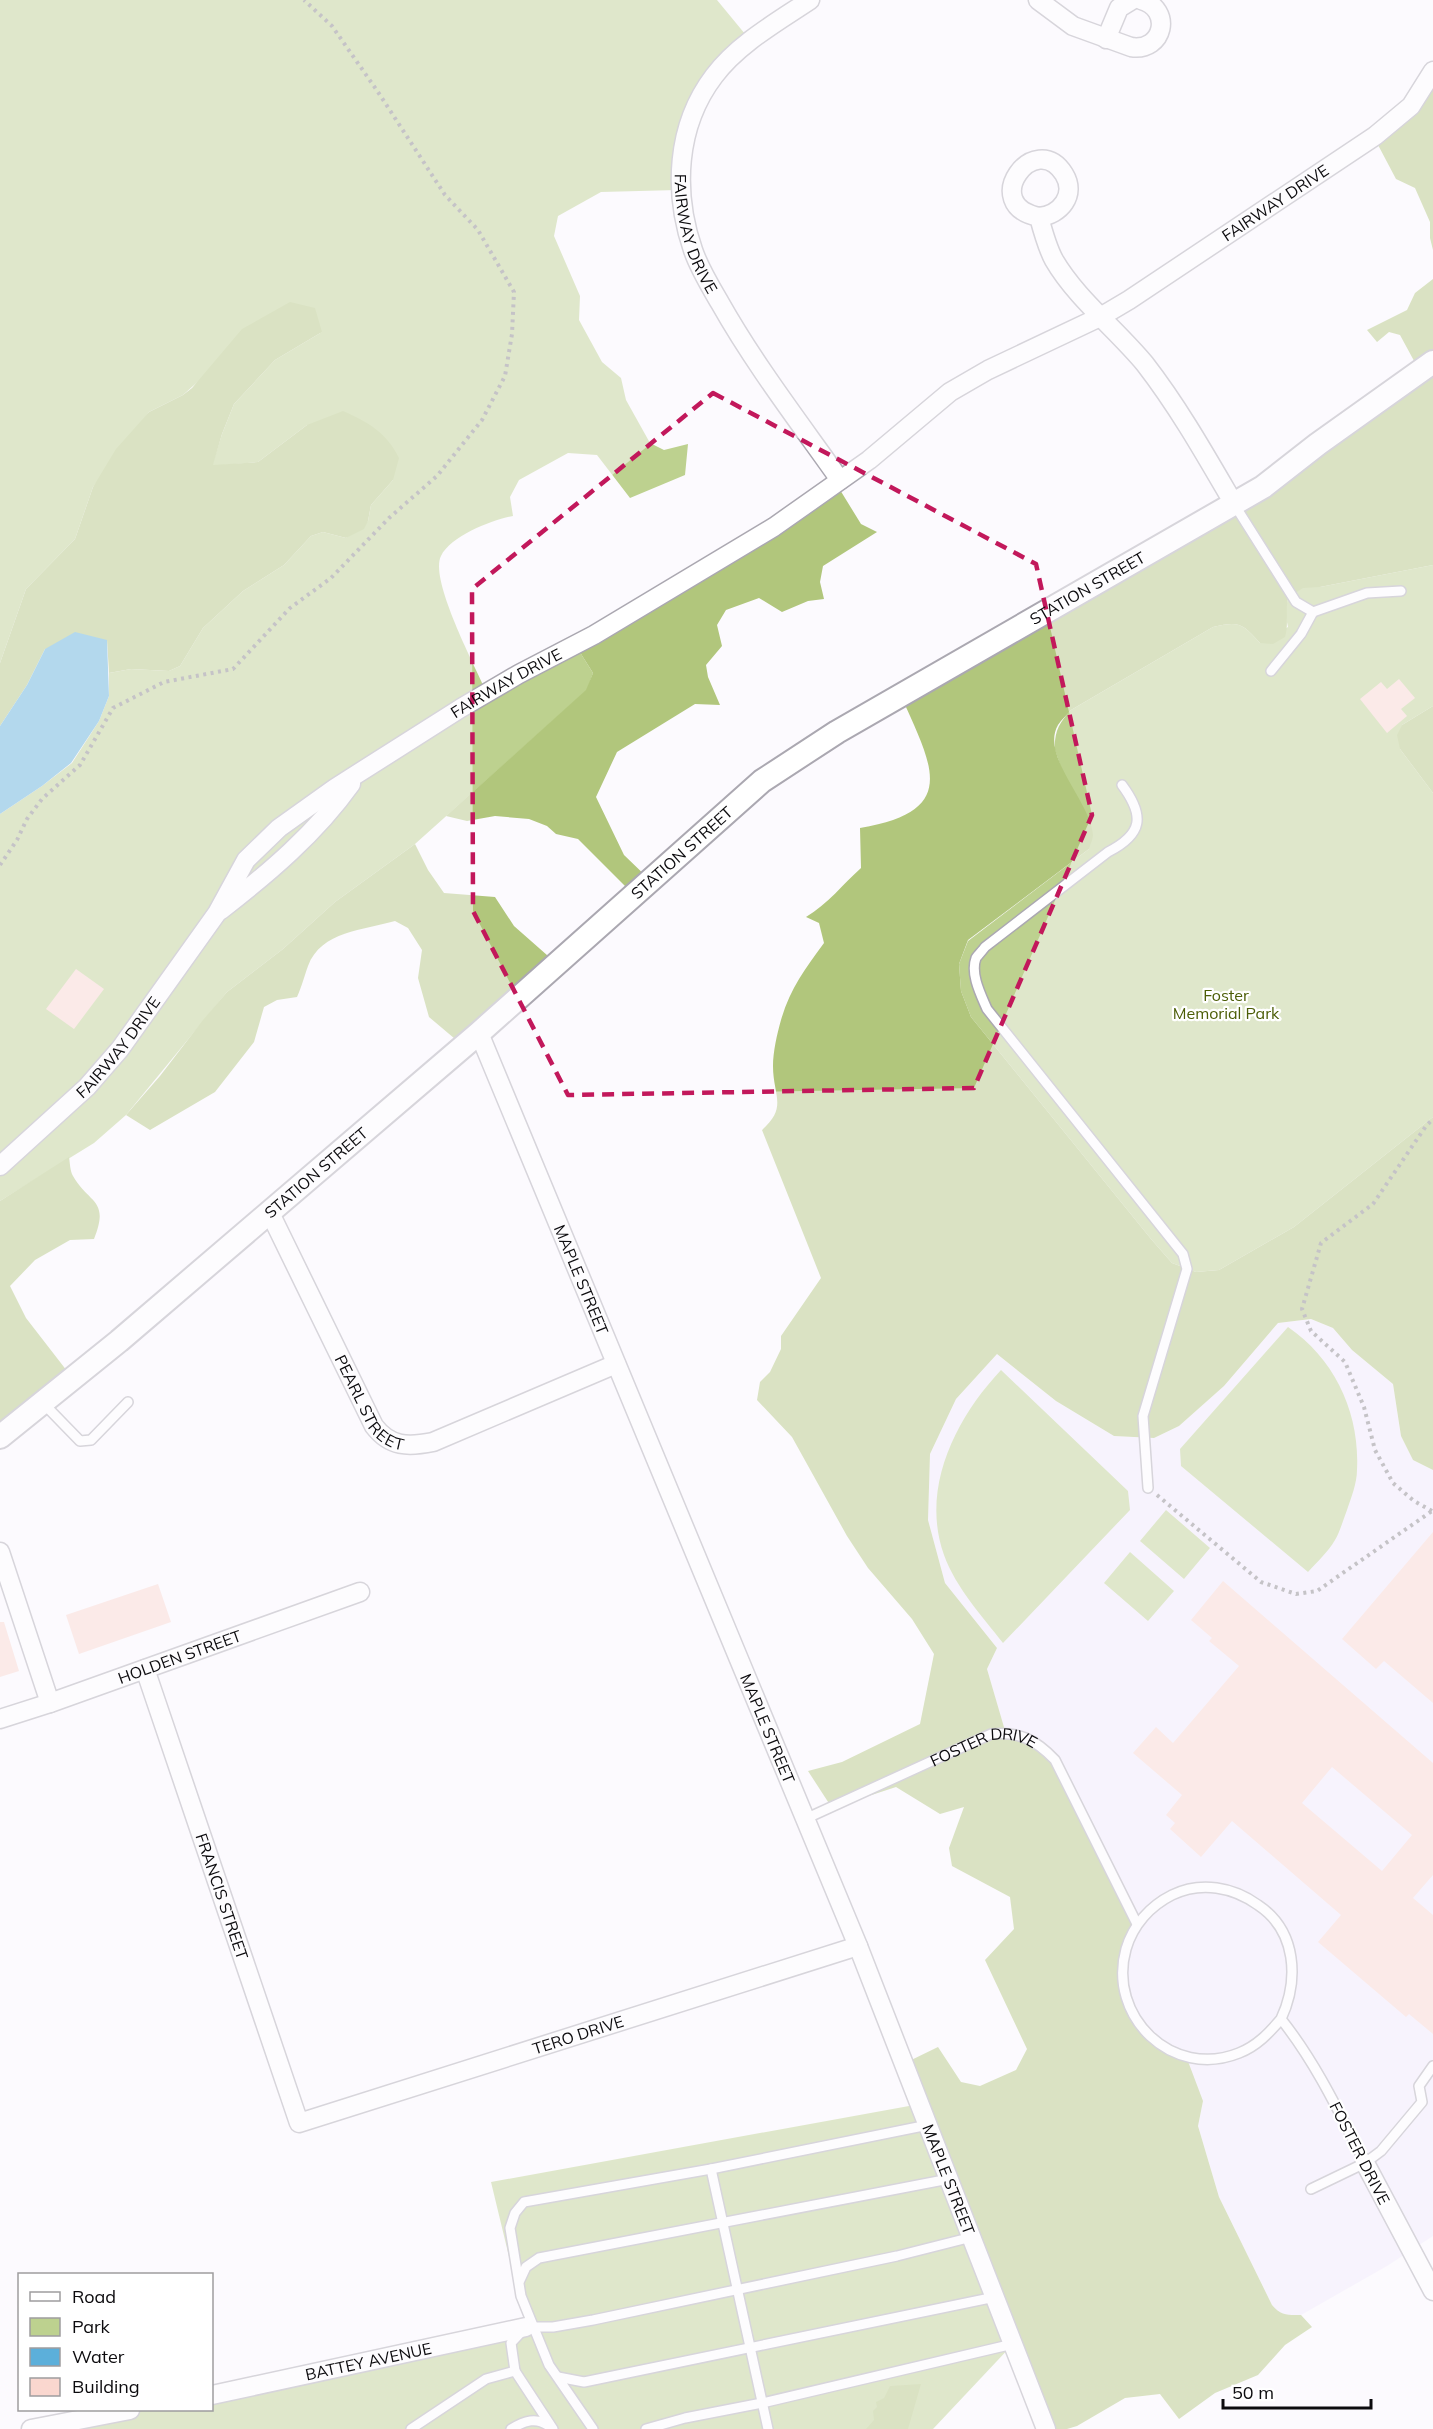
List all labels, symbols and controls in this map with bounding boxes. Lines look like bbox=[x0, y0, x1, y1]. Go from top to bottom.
street label: FAIRWAY DRIVE bbox=[1218, 160, 1332, 245]
street label: FAIRWAY DRIVE bbox=[671, 174, 722, 297]
street label: STATION STREET bbox=[1026, 547, 1149, 629]
street label: FAIRWAY DRIVE bbox=[447, 644, 565, 722]
street label: STATION STREET bbox=[626, 802, 737, 903]
park label: Foster Memorial Park bbox=[1173, 985, 1280, 1023]
street label: FAIRWAY DRIVE bbox=[72, 992, 164, 1102]
street label: STATION STREET bbox=[260, 1123, 372, 1222]
street label: MAPLE STREET bbox=[550, 1222, 613, 1338]
street label: PEARL STREET bbox=[331, 1351, 406, 1454]
street label: HOLDEN STREET bbox=[115, 1625, 244, 1688]
street label: MAPLE STREET bbox=[736, 1671, 799, 1787]
street label: FOSTER DRIVE bbox=[927, 1723, 1041, 1771]
street label: FRANCIS STREET bbox=[191, 1831, 253, 1962]
street label: TERO DRIVE bbox=[530, 2011, 626, 2058]
street label: FOSTER DRIVE bbox=[1325, 2098, 1395, 2208]
street label: MAPLE STREET bbox=[918, 2121, 980, 2238]
legend bbox=[18, 2273, 213, 2411]
text: Road bbox=[72, 2285, 116, 2308]
text: Park bbox=[72, 2315, 111, 2338]
street label: BATTEY AVENUE bbox=[303, 2338, 433, 2385]
text: Water bbox=[72, 2345, 125, 2368]
scale bar bbox=[1223, 2372, 1372, 2410]
text: Building bbox=[72, 2375, 140, 2398]
text: 50 m bbox=[1232, 2381, 1274, 2404]

